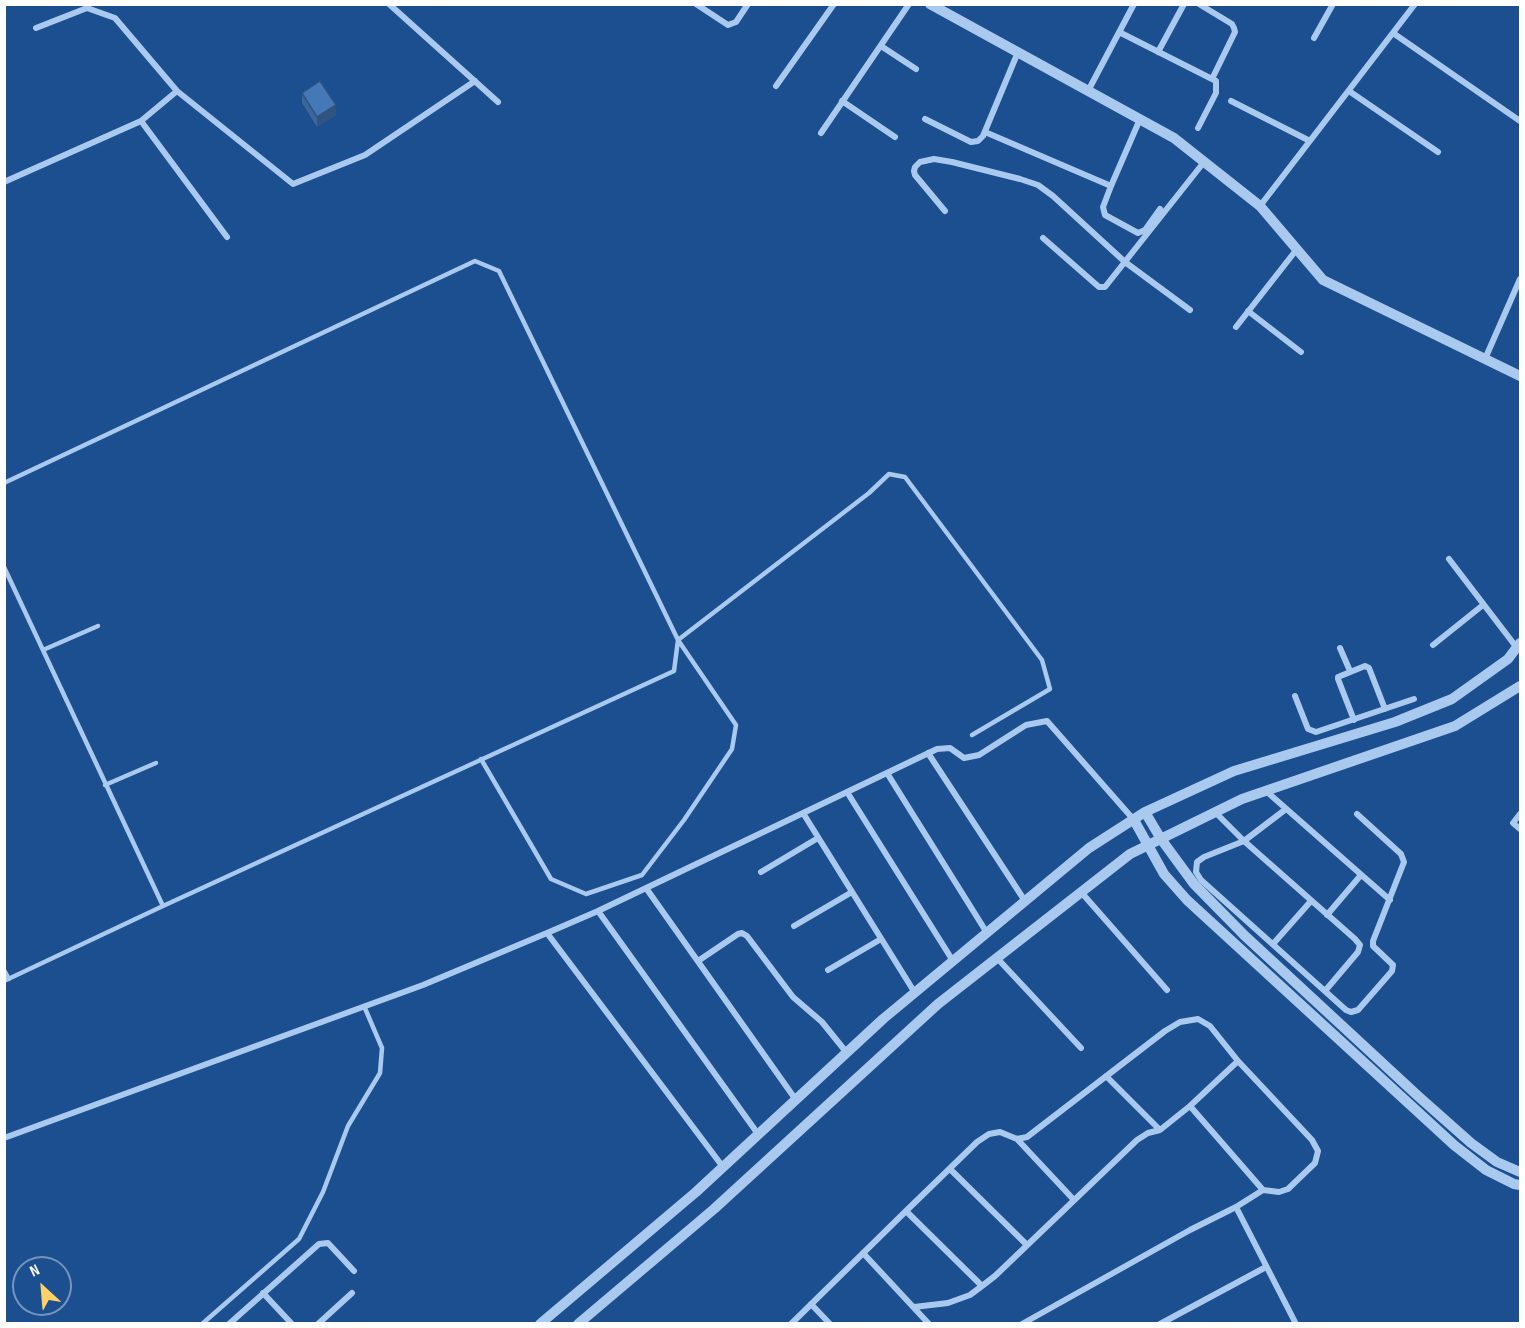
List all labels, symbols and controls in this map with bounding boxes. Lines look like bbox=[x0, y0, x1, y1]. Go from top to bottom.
north arrow bbox=[12, 1256, 72, 1316]
text: N bbox=[27, 1261, 43, 1282]

